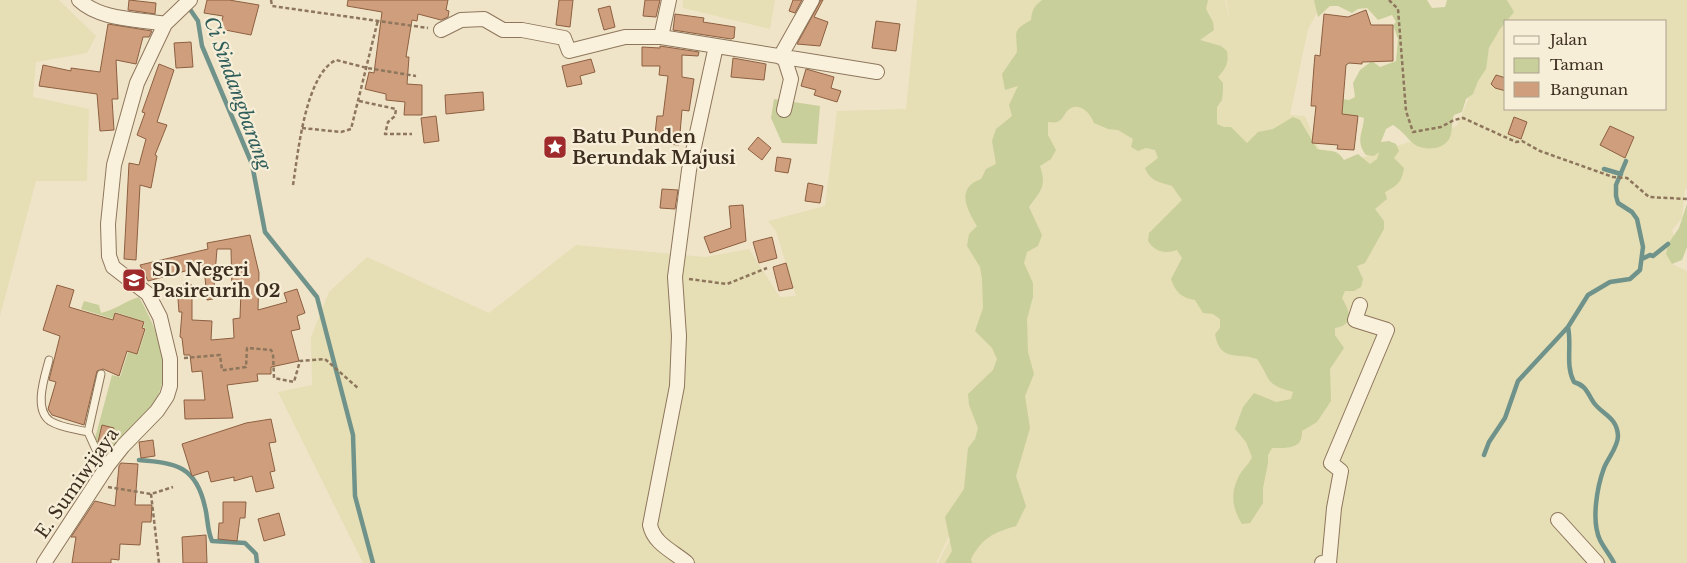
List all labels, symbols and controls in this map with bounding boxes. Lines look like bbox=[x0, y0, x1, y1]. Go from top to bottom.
water label: Ci Sindangbarang bbox=[199, 13, 276, 174]
legend bbox=[1504, 20, 1667, 110]
text: Jalan bbox=[1548, 30, 1587, 49]
text: Taman bbox=[1550, 55, 1604, 74]
text: Bangunan bbox=[1550, 80, 1628, 99]
place label: Batu Punden Berundak Majusi bbox=[572, 126, 736, 169]
place icon: Batu Punden Berundak Majusi bbox=[542, 134, 568, 160]
place label: SD Negeri Pasireurih 02 bbox=[152, 259, 281, 302]
school or university icon: SD Negeri Pasireurih 02 bbox=[121, 267, 147, 293]
street label: E. Sumiwijaya bbox=[31, 423, 123, 543]

